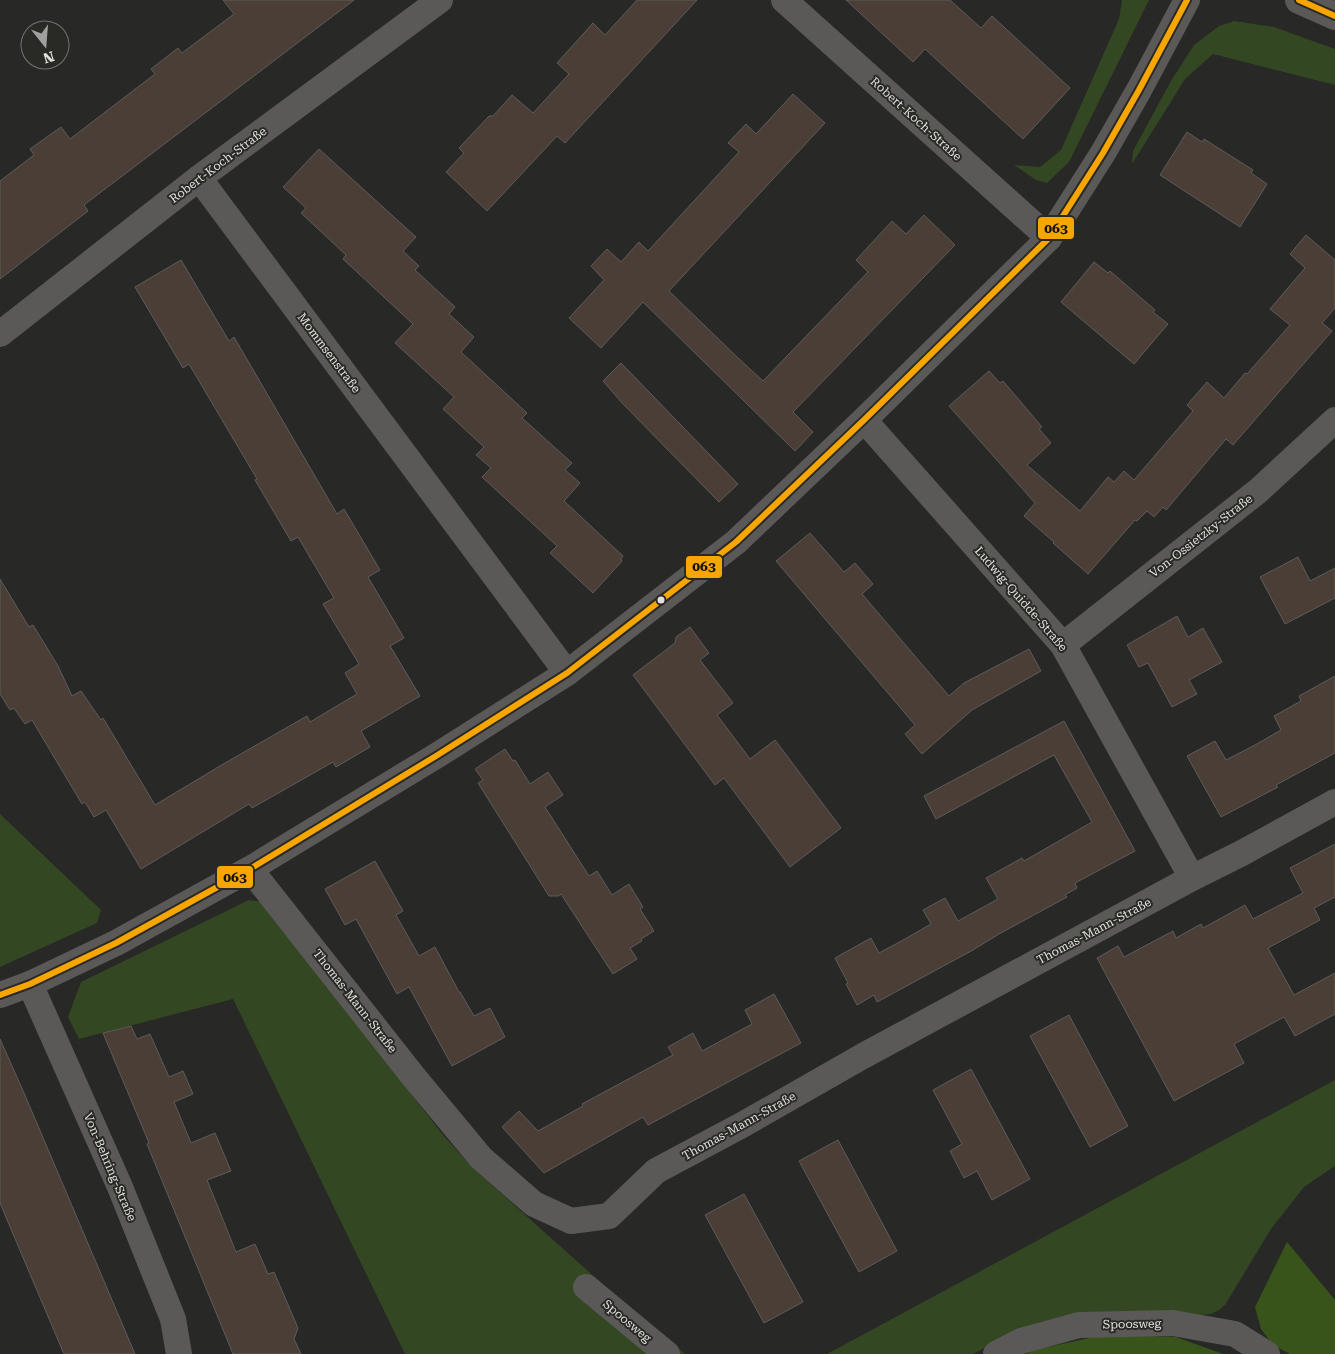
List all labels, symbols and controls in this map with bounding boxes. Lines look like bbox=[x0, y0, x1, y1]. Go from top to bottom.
north arrow bbox=[20, 20, 70, 70]
text: N bbox=[41, 48, 56, 67]
street label: Robert-Koch-Straße bbox=[868, 74, 965, 164]
street label: Robert-Koch-Straße bbox=[167, 124, 270, 206]
line badge: 063 bbox=[1037, 216, 1075, 240]
text: 063 bbox=[1044, 220, 1068, 236]
street label: Mommsenstraße bbox=[294, 310, 364, 396]
street label: Von-Ossietzky-Straße bbox=[1147, 491, 1255, 580]
street label: Ludwig-Quidde-Straße bbox=[972, 544, 1070, 654]
line badge: 063 bbox=[685, 555, 723, 579]
text: 063 bbox=[692, 558, 716, 574]
unlabelled marker bbox=[656, 595, 666, 605]
line badge: 063 bbox=[216, 865, 254, 889]
text: 063 bbox=[223, 869, 247, 885]
street label: Thomas-Mann-Straße bbox=[1034, 895, 1154, 967]
street label: Thomas-Mann-Straße bbox=[310, 946, 400, 1056]
street label: Thomas-Mann-Straße bbox=[680, 1089, 798, 1163]
street label: Von-Behring-Straße bbox=[81, 1111, 139, 1224]
street label: Spoosweg bbox=[600, 1297, 654, 1345]
street label: Spoosweg bbox=[1103, 1316, 1162, 1332]

